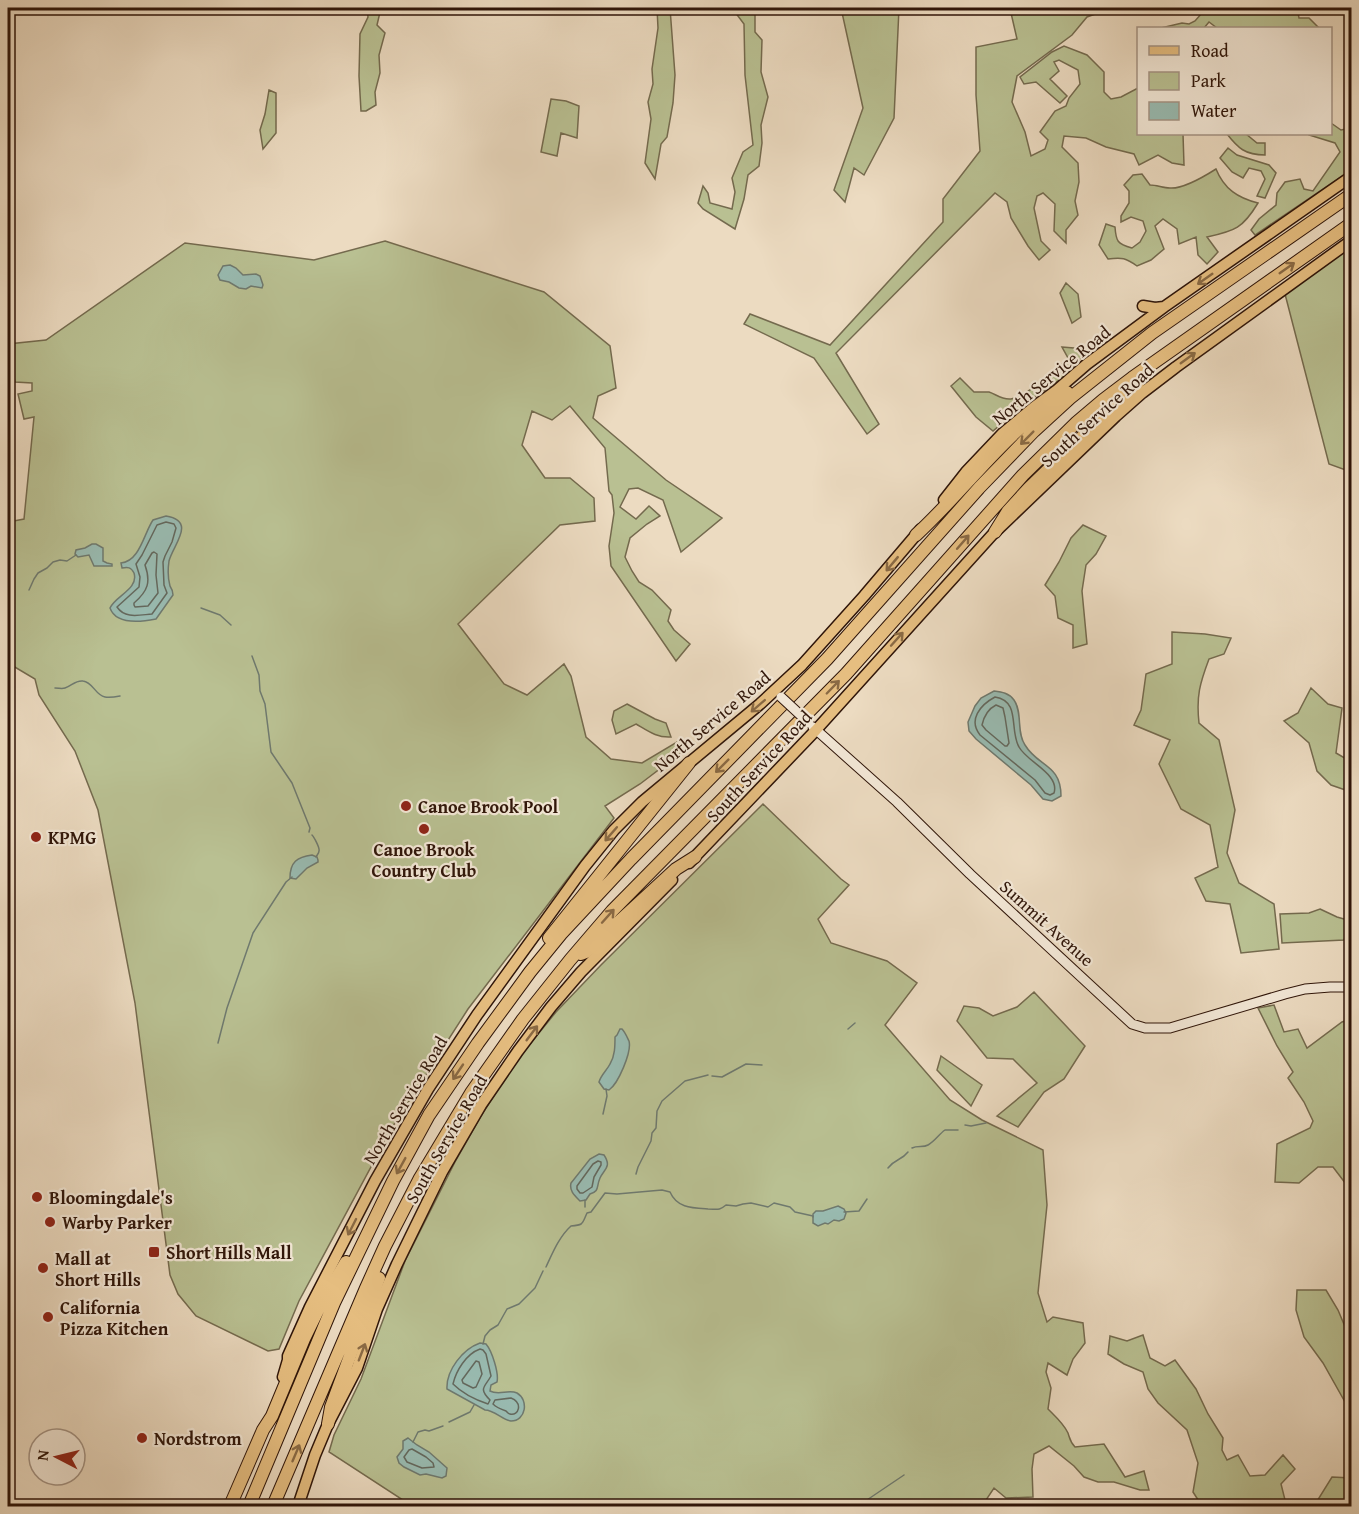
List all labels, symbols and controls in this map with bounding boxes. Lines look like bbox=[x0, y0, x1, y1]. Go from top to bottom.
legend bbox=[1137, 27, 1332, 135]
text: Road bbox=[1191, 37, 1229, 64]
text: Park bbox=[1191, 67, 1227, 94]
text: Water bbox=[1191, 97, 1237, 124]
one-way arrow bbox=[1279, 262, 1295, 274]
one-way arrow bbox=[1197, 273, 1213, 285]
street label: North Service Road bbox=[986, 318, 1116, 431]
one-way arrow bbox=[1179, 352, 1195, 364]
street label: South Service Road bbox=[1034, 356, 1160, 474]
one-way arrow bbox=[1019, 431, 1034, 446]
one-way arrow bbox=[956, 535, 970, 550]
one-way arrow bbox=[885, 556, 898, 572]
one-way arrow bbox=[890, 632, 904, 647]
street label: North Service Road bbox=[648, 664, 777, 778]
one-way arrow bbox=[826, 679, 840, 694]
one-way arrow bbox=[751, 699, 766, 713]
street label: South Service Road bbox=[700, 704, 819, 828]
one-way arrow bbox=[715, 758, 730, 773]
place label: Canoe Brook Pool bbox=[418, 793, 559, 820]
marker: Canoe Brook Pool bbox=[399, 799, 413, 813]
marker: Canoe Brook Country Club bbox=[417, 822, 431, 836]
place label: KPMG bbox=[48, 824, 96, 851]
one-way arrow bbox=[604, 826, 618, 841]
marker: KPMG bbox=[29, 830, 43, 844]
place label: Canoe Brook Country Club bbox=[372, 836, 477, 884]
street label: Summit Avenue bbox=[994, 873, 1100, 973]
one-way arrow bbox=[601, 909, 615, 924]
one-way arrow bbox=[525, 1025, 538, 1041]
street label: North Service Road bbox=[356, 1030, 454, 1169]
one-way arrow bbox=[452, 1063, 464, 1080]
street label: South Service Road bbox=[398, 1069, 494, 1208]
one-way arrow bbox=[395, 1157, 407, 1174]
place label: Bloomingdale's bbox=[49, 1184, 173, 1211]
marker: Bloomingdale's bbox=[30, 1190, 44, 1204]
place label: Warby Parker bbox=[62, 1209, 173, 1236]
marker: Warby Parker bbox=[43, 1215, 57, 1229]
one-way arrow bbox=[346, 1218, 357, 1236]
place label: Short Hills Mall bbox=[166, 1239, 292, 1266]
place label: Mall at Short Hills bbox=[55, 1245, 141, 1293]
marker: Short Hills Mall bbox=[147, 1245, 161, 1259]
marker: Mall at Short Hills bbox=[36, 1261, 50, 1275]
place label: California Pizza Kitchen bbox=[60, 1294, 169, 1342]
marker: California Pizza Kitchen bbox=[41, 1310, 55, 1324]
one-way arrow bbox=[358, 1344, 369, 1362]
place label: Nordstrom bbox=[154, 1425, 242, 1452]
north arrow bbox=[27, 1427, 87, 1487]
marker: Nordstrom bbox=[135, 1431, 149, 1445]
one-way arrow bbox=[290, 1444, 302, 1462]
text: N bbox=[30, 1448, 55, 1462]

